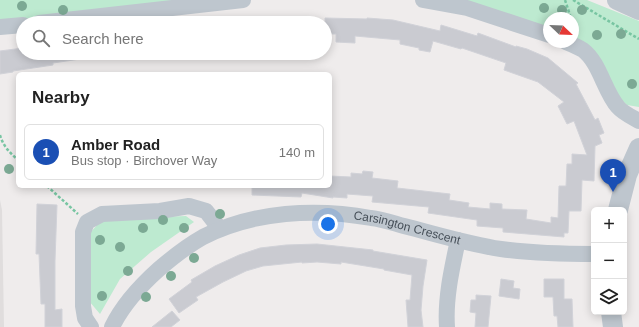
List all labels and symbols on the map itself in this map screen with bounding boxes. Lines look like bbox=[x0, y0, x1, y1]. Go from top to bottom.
north arrow bbox=[543, 12, 579, 48]
pin: 1 bbox=[600, 159, 626, 192]
street label: Carsington Crescent bbox=[353, 208, 463, 248]
your location bbox=[318, 214, 338, 234]

